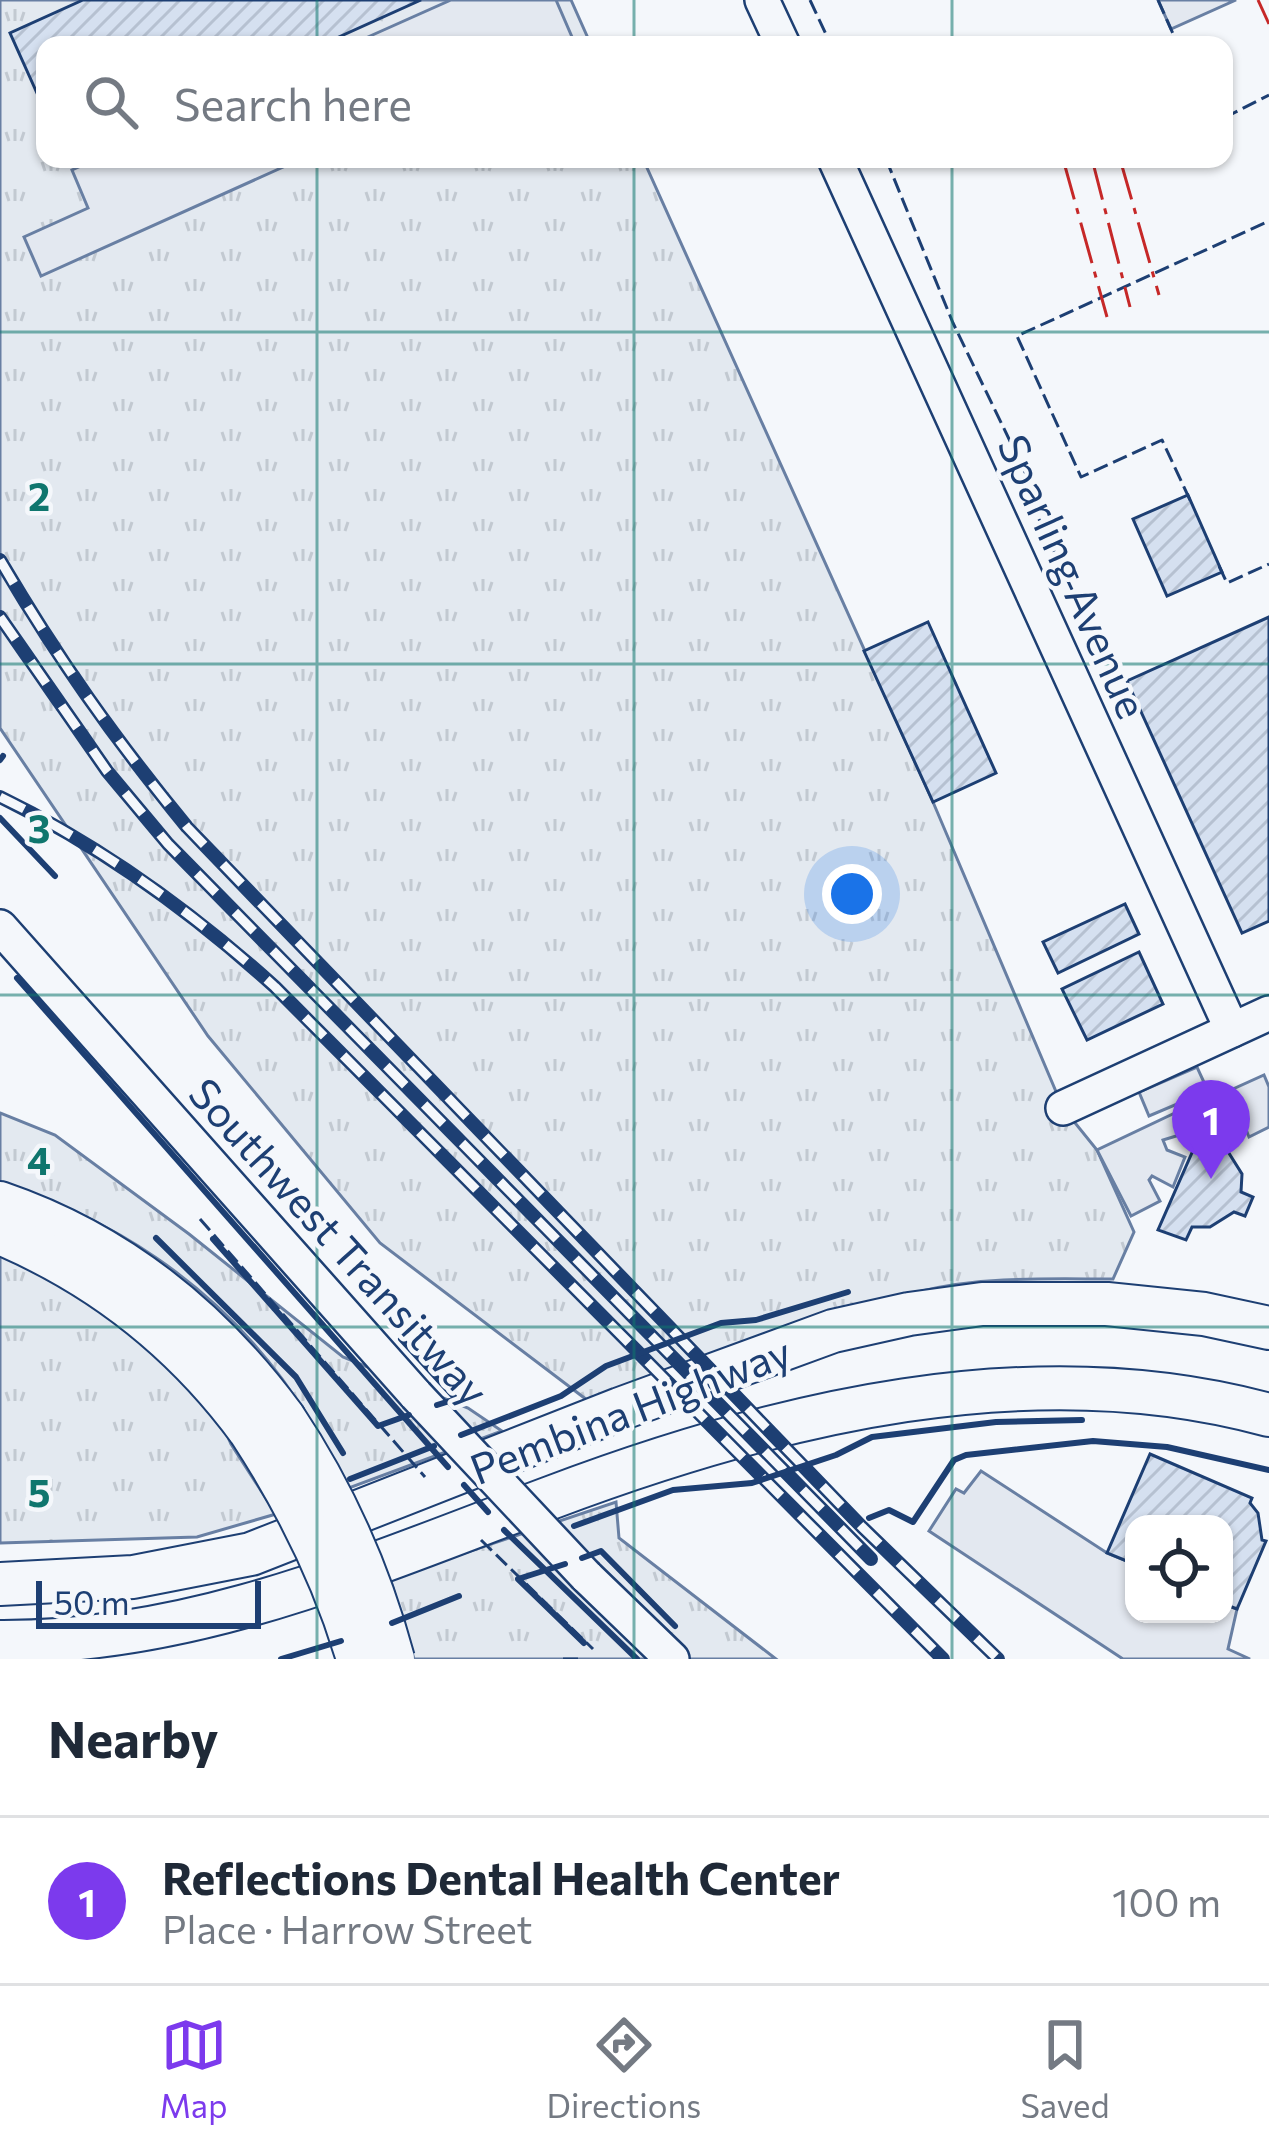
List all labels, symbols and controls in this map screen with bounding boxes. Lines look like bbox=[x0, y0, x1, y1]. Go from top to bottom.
search box bbox=[36, 36, 1233, 168]
icon: search bbox=[78, 69, 144, 135]
text: Search here bbox=[174, 75, 412, 130]
street label: Sparling Avenue bbox=[988, 426, 1160, 726]
text: 2 bbox=[28, 471, 50, 519]
text: 3 bbox=[28, 803, 50, 851]
your location bbox=[822, 864, 882, 924]
street label: Southwest Transitway bbox=[179, 1067, 501, 1415]
pin: 1 bbox=[1172, 1080, 1250, 1179]
text: 4 bbox=[27, 1135, 51, 1183]
street label: Pembina Highway bbox=[462, 1324, 798, 1494]
text: 5 bbox=[28, 1467, 50, 1515]
map controls bbox=[1125, 1515, 1233, 1623]
button: locate bbox=[1125, 1515, 1233, 1623]
scale bar bbox=[36, 1575, 261, 1628]
text: 50 m bbox=[54, 1581, 130, 1622]
text: Nearby bbox=[48, 1706, 218, 1769]
text: Reflections Dental Health Center bbox=[162, 1849, 840, 1904]
text: 1 bbox=[78, 1877, 96, 1925]
text: 100 m bbox=[1112, 1877, 1221, 1925]
text: Place · Harrow Street bbox=[162, 1904, 532, 1952]
tab: Map bbox=[160, 2012, 228, 2125]
tab: Directions bbox=[547, 2012, 701, 2125]
tab: Saved bbox=[1020, 2012, 1109, 2125]

